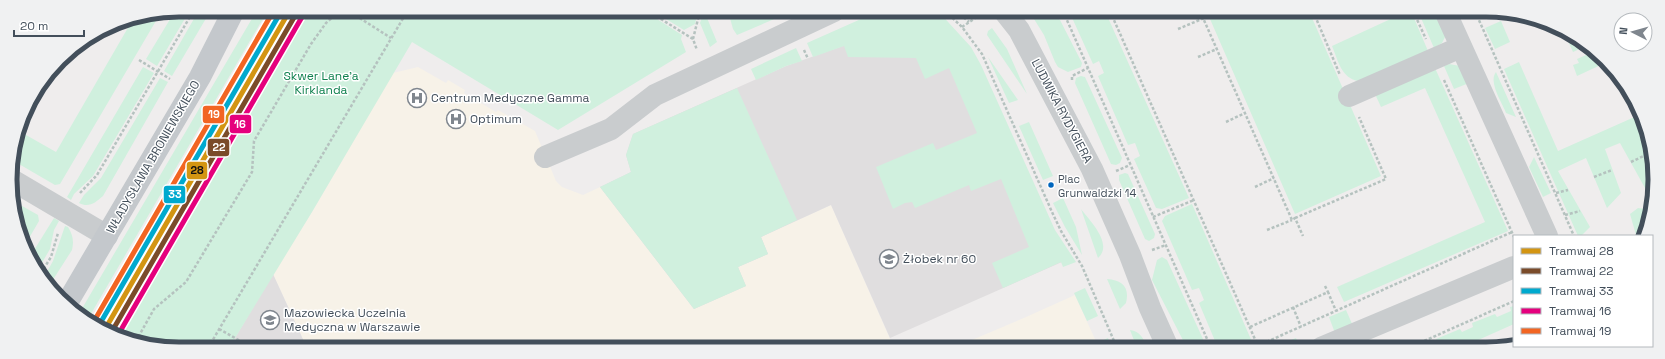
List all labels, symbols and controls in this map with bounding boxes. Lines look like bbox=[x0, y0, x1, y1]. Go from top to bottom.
scale bar bbox=[14, 12, 84, 38]
north arrow bbox=[1613, 12, 1653, 52]
text: 20 m bbox=[20, 18, 48, 34]
text: N bbox=[1616, 27, 1630, 35]
street label: LUDWIKA RYDYGIERA bbox=[1028, 56, 1096, 166]
park label: Skwer Lane'a Kirklanda bbox=[283, 68, 359, 98]
street label: WŁADYSŁAWA BRONIEWSKIEGO bbox=[103, 78, 203, 236]
hospital icon: Centrum Medyczne Gamma bbox=[406, 87, 428, 109]
place label: Centrum Medyczne Gamma bbox=[431, 90, 590, 106]
line badge: 19 bbox=[202, 105, 225, 124]
text: 19 bbox=[208, 107, 220, 121]
hospital icon: Optimum bbox=[445, 108, 467, 130]
place label: Optimum bbox=[470, 111, 522, 127]
line badge: 16 bbox=[229, 114, 252, 134]
text: 16 bbox=[234, 117, 246, 131]
line badge: 22 bbox=[207, 138, 230, 157]
text: 22 bbox=[212, 140, 226, 154]
line badge: 28 bbox=[186, 161, 208, 180]
text: 28 bbox=[190, 163, 204, 177]
place label: Plac Grunwaldzki 14 bbox=[1058, 172, 1136, 200]
marker: Plac Grunwaldzki 14 bbox=[1046, 180, 1056, 190]
line badge: 33 bbox=[163, 185, 186, 204]
text: 33 bbox=[168, 187, 182, 201]
legend bbox=[1513, 235, 1653, 347]
text: Tramwaj 28 bbox=[1549, 243, 1614, 259]
school or university icon: Żłobek nr 60 bbox=[878, 248, 900, 270]
place label: Żłobek nr 60 bbox=[903, 251, 976, 267]
text: Tramwaj 22 bbox=[1549, 263, 1614, 279]
text: Tramwaj 33 bbox=[1549, 283, 1614, 299]
text: Tramwaj 16 bbox=[1549, 303, 1611, 319]
place label: Mazowiecka Uczelnia Medyczna w Warszawie bbox=[284, 305, 420, 335]
school or university icon: Mazowiecka Uczelnia Medyczna w Warszawie bbox=[259, 309, 281, 331]
text: Tramwaj 19 bbox=[1549, 323, 1611, 339]

